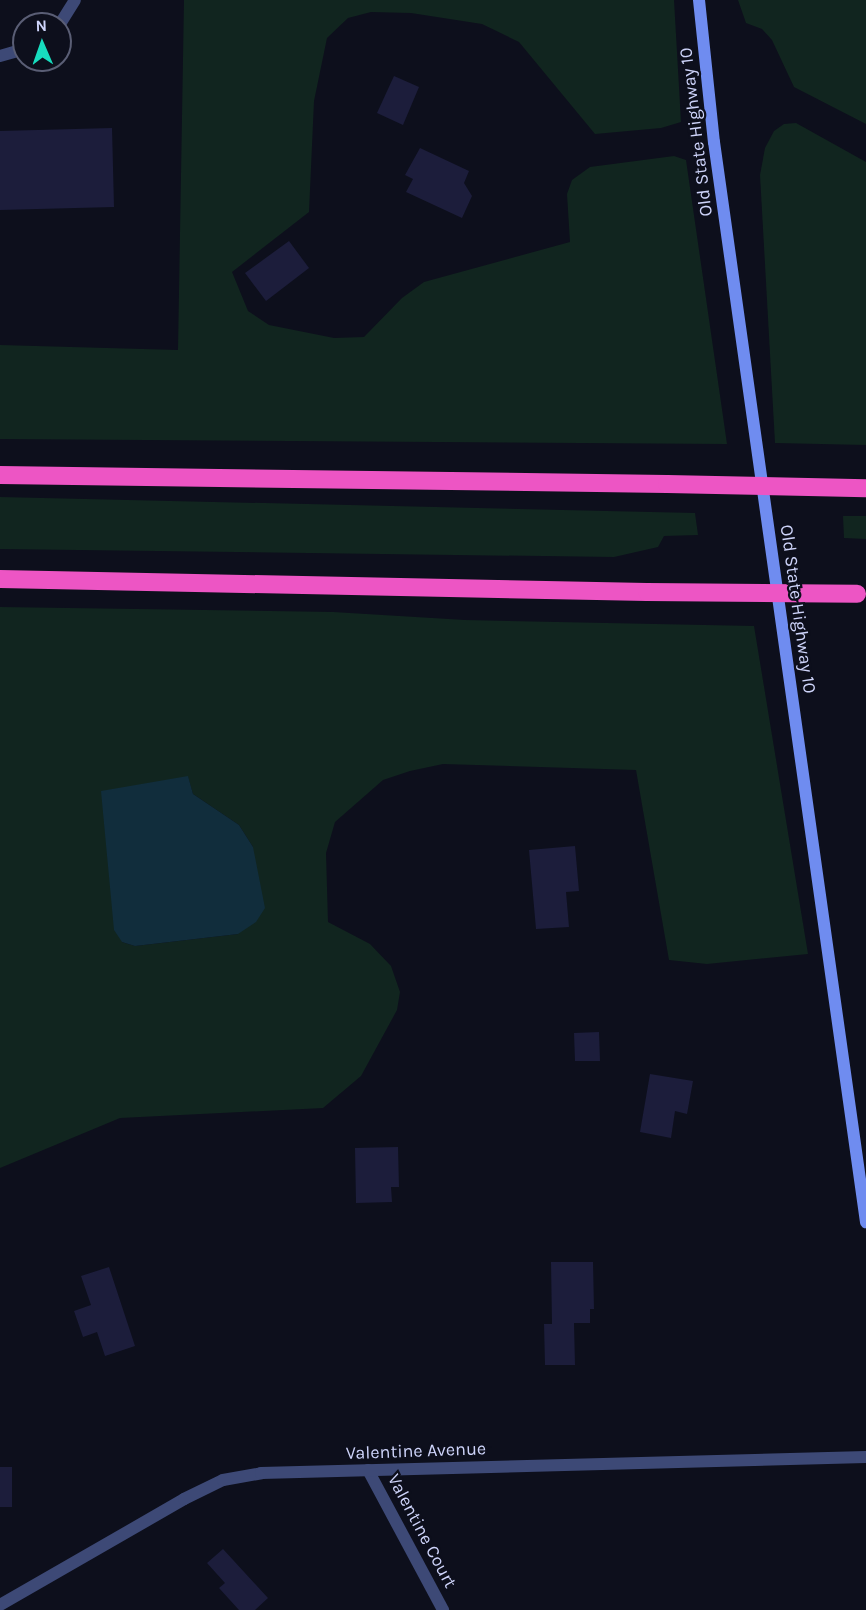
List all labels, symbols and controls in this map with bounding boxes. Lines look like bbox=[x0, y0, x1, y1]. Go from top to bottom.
north arrow bbox=[12, 12, 72, 72]
text: N bbox=[35, 16, 47, 35]
street label: Old State Highway 10 bbox=[675, 46, 717, 218]
street label: Old State Highway 10 bbox=[775, 523, 821, 695]
street label: Valentine Avenue bbox=[345, 1438, 487, 1464]
street label: Valentine Court bbox=[383, 1470, 461, 1592]

